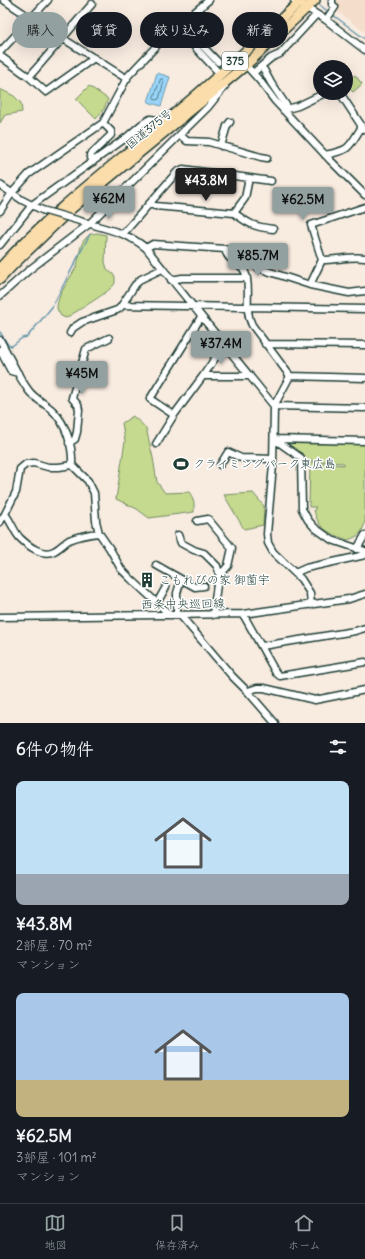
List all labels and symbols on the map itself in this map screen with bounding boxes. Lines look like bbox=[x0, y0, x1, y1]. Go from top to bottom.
road number: 375 bbox=[222, 52, 248, 70]
street label: 国道375号 bbox=[122, 105, 175, 152]
pin: ¥43.8M bbox=[173, 168, 239, 202]
pin: ¥62M bbox=[85, 186, 133, 220]
pin: ¥62.5M bbox=[270, 187, 336, 221]
pin: ¥85.7M bbox=[225, 243, 291, 277]
pin: ¥37.4M bbox=[188, 331, 254, 365]
pin: ¥45M bbox=[58, 361, 106, 395]
sports icon: クライミングパーク東広島 bbox=[172, 455, 190, 473]
place label: クライミングパーク東広島 bbox=[193, 456, 336, 471]
building icon: こもれびの家 御薗宇 bbox=[138, 571, 156, 589]
place label: こもれびの家 御薗宇 bbox=[159, 572, 270, 587]
street label: 西条中央巡回線 bbox=[141, 595, 225, 612]

